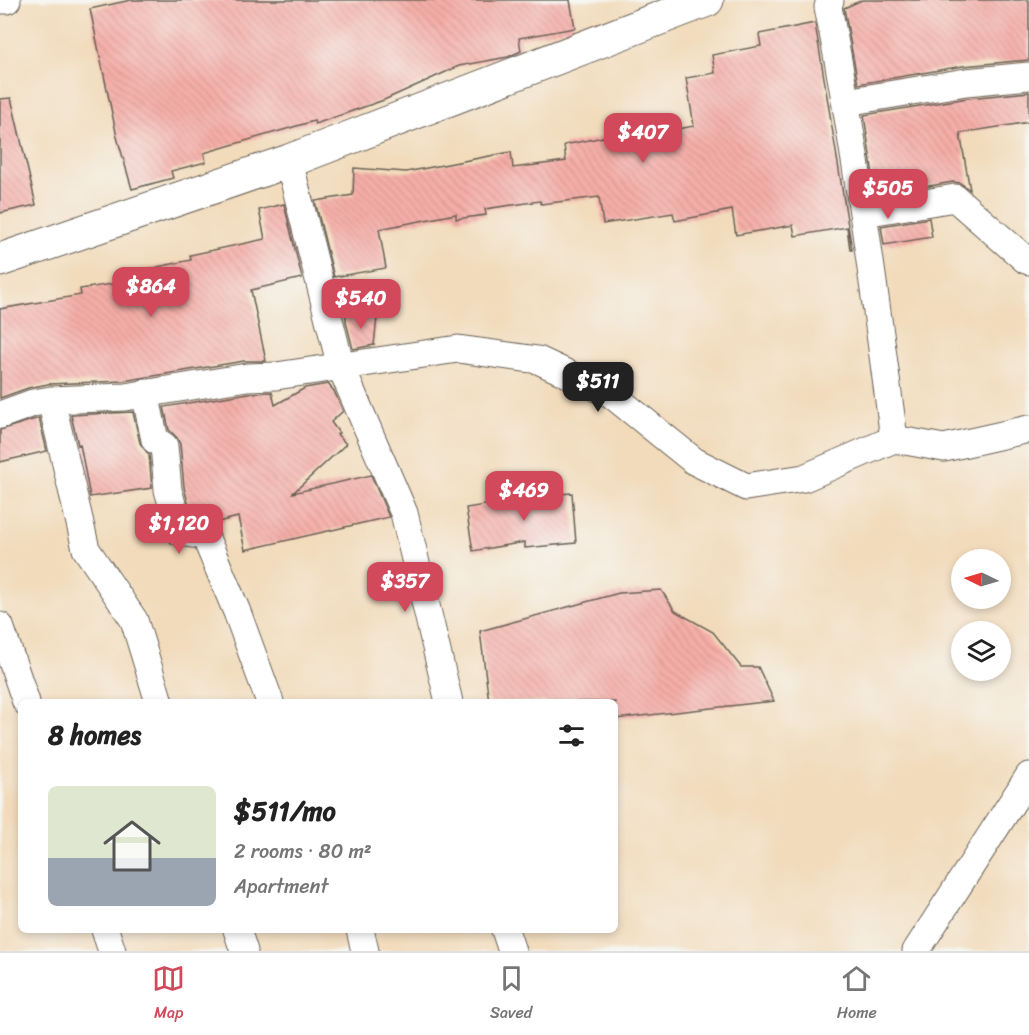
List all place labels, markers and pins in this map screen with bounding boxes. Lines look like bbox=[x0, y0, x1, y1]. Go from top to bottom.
pin: $407 bbox=[607, 113, 679, 164]
pin: $505 bbox=[852, 169, 924, 220]
pin: $864 bbox=[115, 267, 187, 318]
pin: $540 bbox=[325, 279, 397, 330]
pin: $511 bbox=[562, 362, 634, 413]
pin: $469 bbox=[488, 471, 560, 522]
pin: $1,120 bbox=[130, 504, 228, 555]
pin: $357 bbox=[369, 562, 441, 613]

